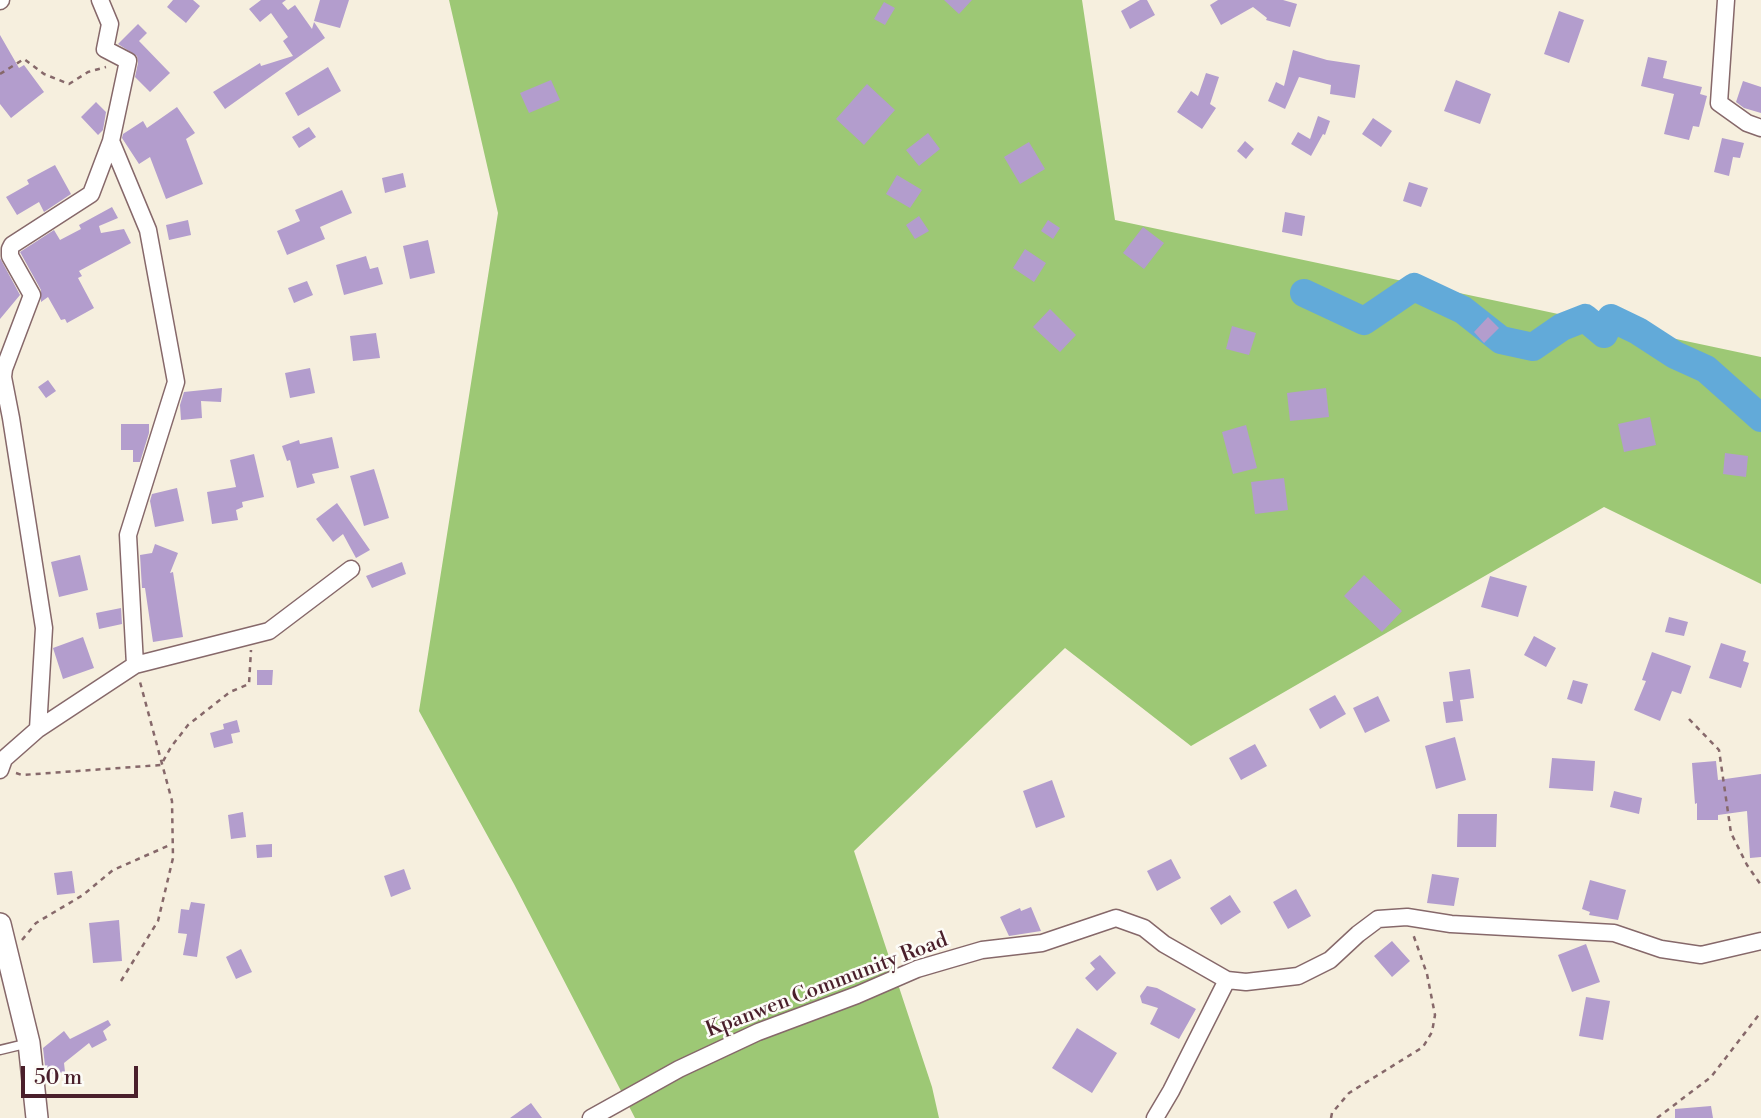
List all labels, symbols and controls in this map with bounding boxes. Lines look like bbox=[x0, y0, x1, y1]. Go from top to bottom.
street label: Kpanwen Community Road bbox=[702, 928, 952, 1044]
scale bar bbox=[24, 1052, 142, 1096]
text: 50 m bbox=[34, 1065, 82, 1091]

